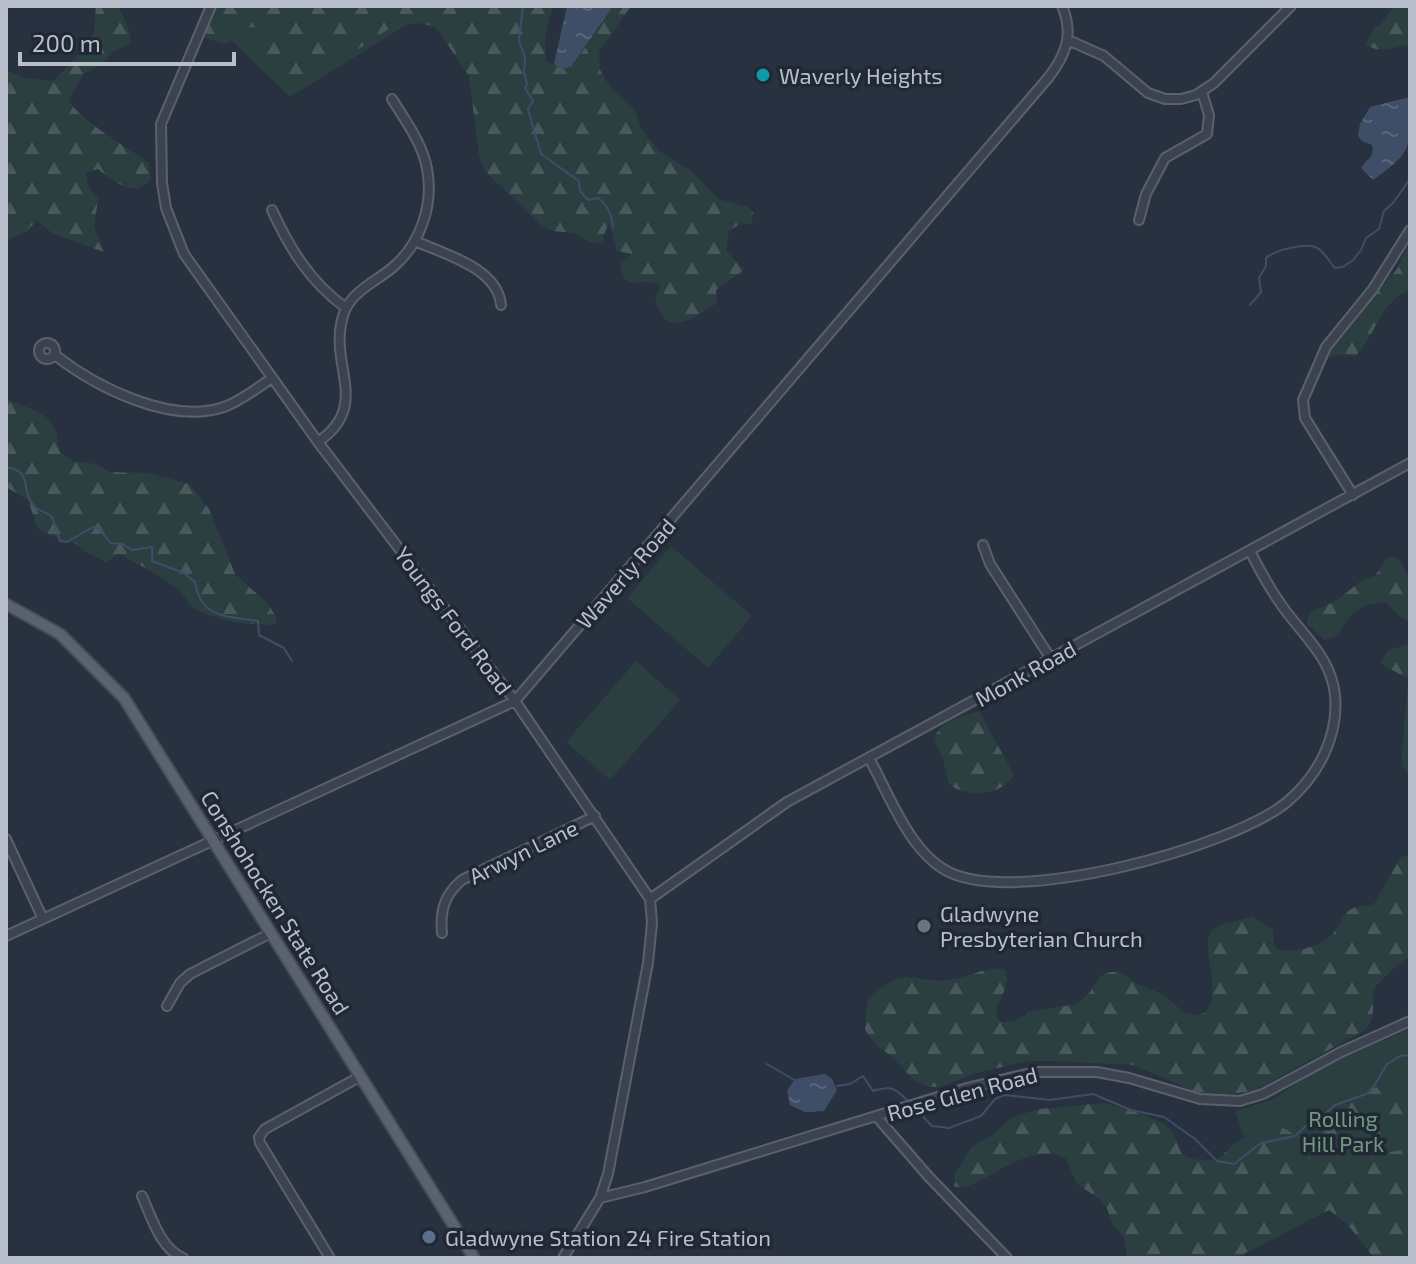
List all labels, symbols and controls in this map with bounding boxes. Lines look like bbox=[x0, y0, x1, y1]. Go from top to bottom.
scale bar bbox=[20, 16, 234, 66]
text: 200 m bbox=[32, 28, 101, 57]
place label: Waverly Heights bbox=[779, 62, 943, 88]
marker: Waverly Heights bbox=[754, 66, 772, 84]
street label: Waverly Road bbox=[570, 513, 680, 633]
street label: Youngs Ford Road bbox=[390, 541, 518, 699]
street label: Monk Road bbox=[970, 635, 1080, 711]
street label: Conshohocken State Road bbox=[196, 785, 356, 1019]
street label: Arwyn Lane bbox=[464, 813, 582, 889]
place label: Gladwyne Presbyterian Church bbox=[940, 900, 1143, 951]
marker: Gladwyne Presbyterian Church bbox=[915, 917, 933, 935]
street label: Rose Glen Road bbox=[884, 1060, 1040, 1126]
park label: Rolling Hill Park bbox=[1302, 1105, 1384, 1156]
place label: Gladwyne Station 24 Fire Station bbox=[445, 1224, 771, 1250]
marker: Gladwyne Station 24 Fire Station bbox=[420, 1228, 438, 1246]

